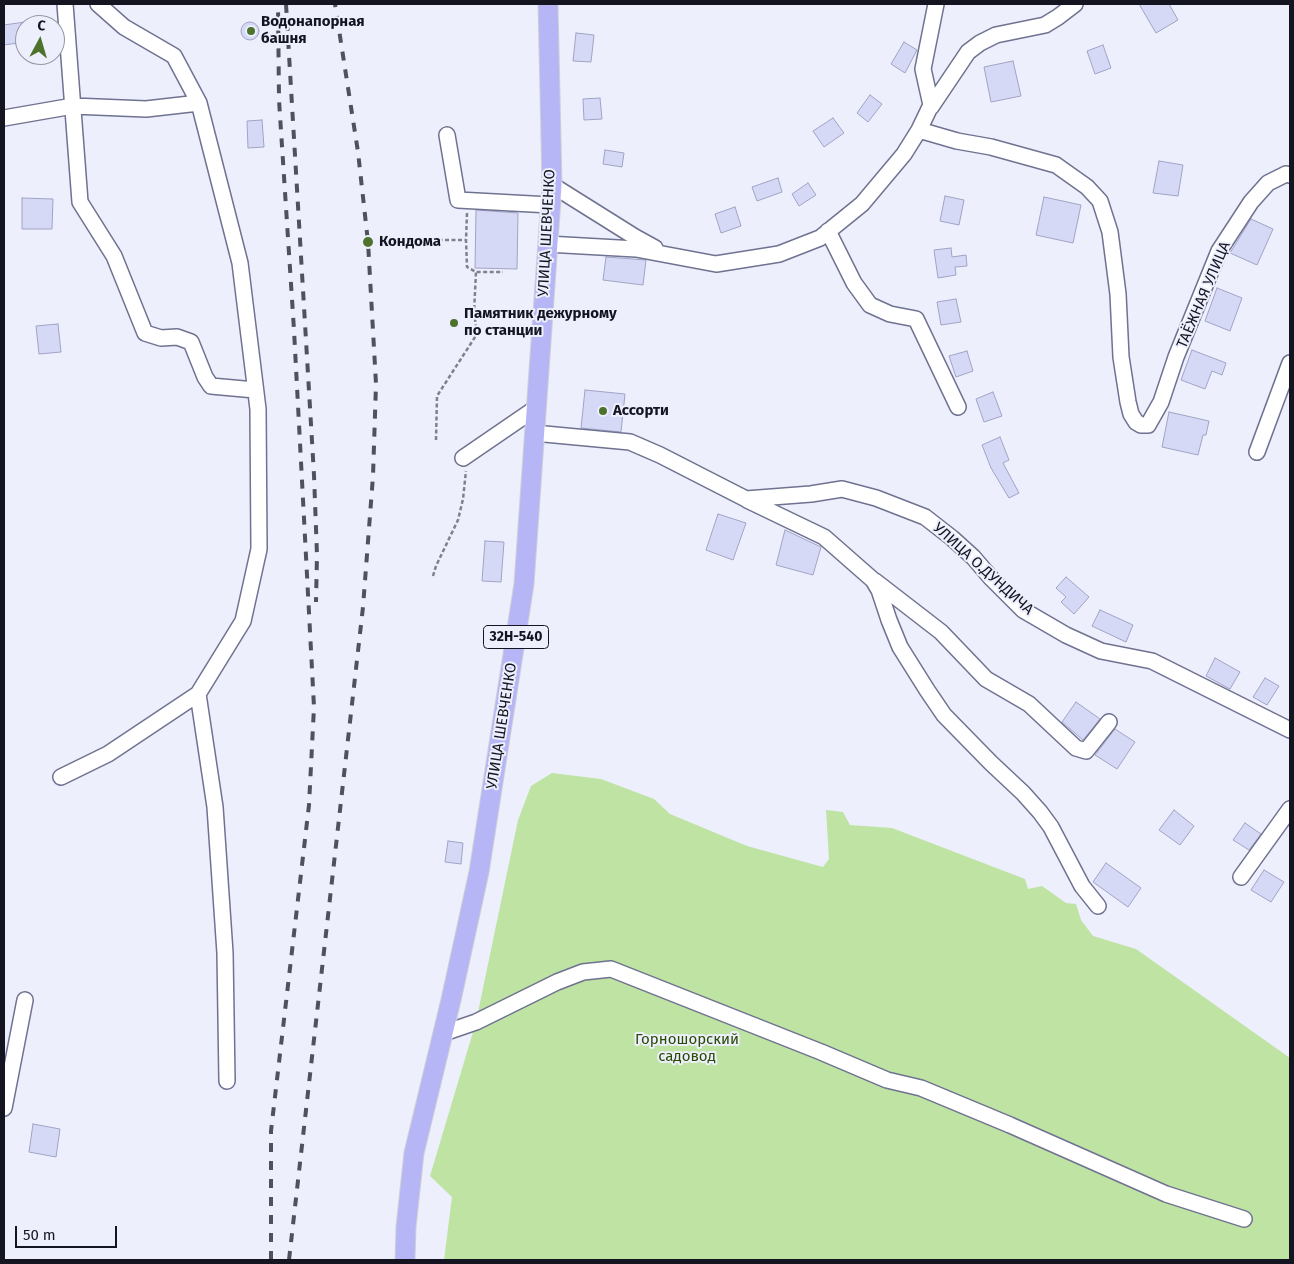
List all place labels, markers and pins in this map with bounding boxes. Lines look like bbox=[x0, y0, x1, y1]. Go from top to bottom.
place label: Водонапорная башня bbox=[261, 13, 365, 48]
marker: Водонапорная башня bbox=[245, 25, 257, 37]
place label: Кондома bbox=[379, 233, 441, 251]
marker: Кондома bbox=[361, 235, 375, 249]
place label: Памятник дежурному по станции bbox=[464, 305, 617, 340]
marker: Памятник дежурному по станции bbox=[448, 317, 460, 329]
place label: Ассорти bbox=[613, 402, 669, 420]
marker: Ассорти bbox=[597, 405, 609, 417]

